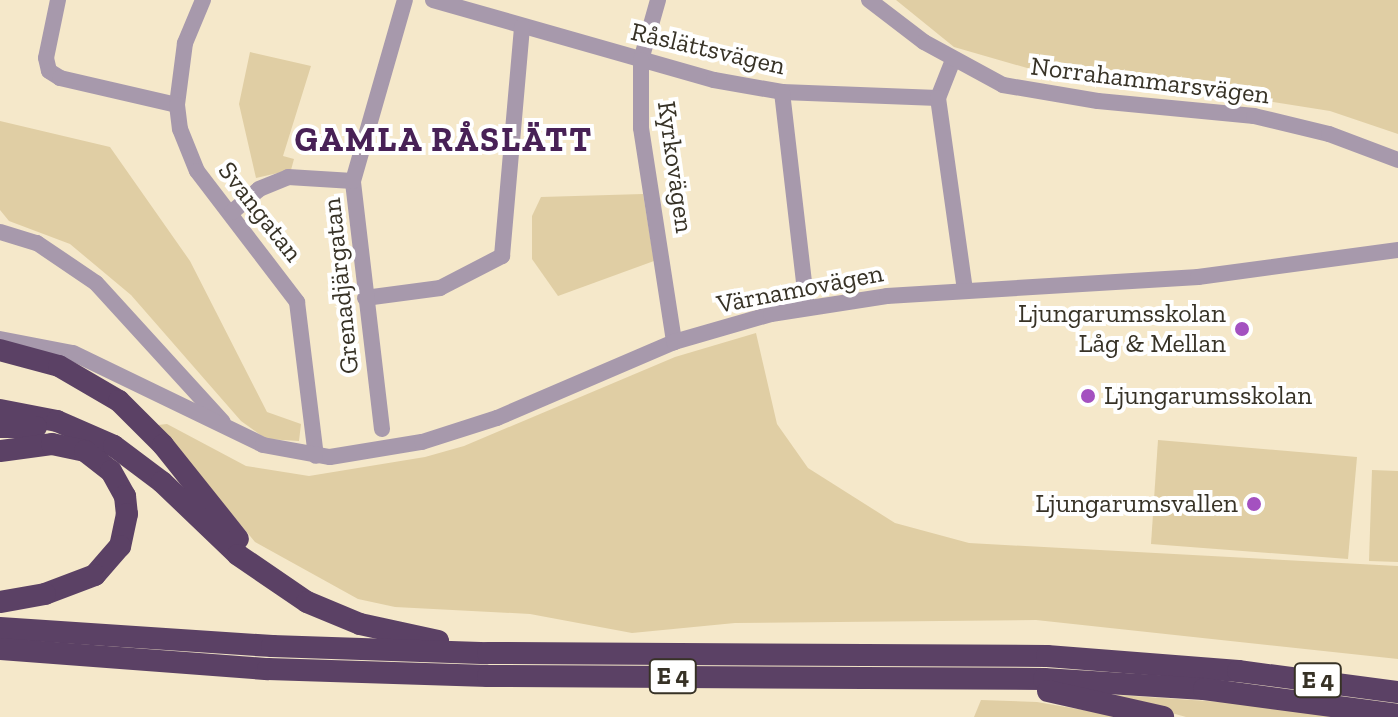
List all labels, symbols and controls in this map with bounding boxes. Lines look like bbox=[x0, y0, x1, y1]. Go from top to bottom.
street label: Råslättsvägen bbox=[628, 16, 788, 82]
street label: Norrahammarsvägen bbox=[1029, 51, 1271, 111]
street label: Kyrkovägen bbox=[650, 99, 700, 235]
district label: GAMLA RÅSLÄTT bbox=[294, 120, 594, 160]
street label: Svangatan bbox=[211, 156, 309, 268]
street label: Grenadjärgatan bbox=[316, 196, 366, 376]
street label: Värnamovägen bbox=[714, 258, 886, 320]
place label: Ljungarumsskolan Låg & Mellan bbox=[1018, 298, 1226, 360]
marker: Ljungarumsskolan Låg & Mellan bbox=[1233, 320, 1251, 338]
place label: Ljungarumsskolan bbox=[1104, 380, 1312, 412]
marker: Ljungarumsskolan bbox=[1079, 387, 1097, 405]
place label: Ljungarumsvallen bbox=[1035, 488, 1238, 520]
marker: Ljungarumsvallen bbox=[1245, 495, 1263, 513]
road number: E 4 bbox=[647, 656, 699, 696]
road number: E 4 bbox=[1292, 660, 1344, 700]

